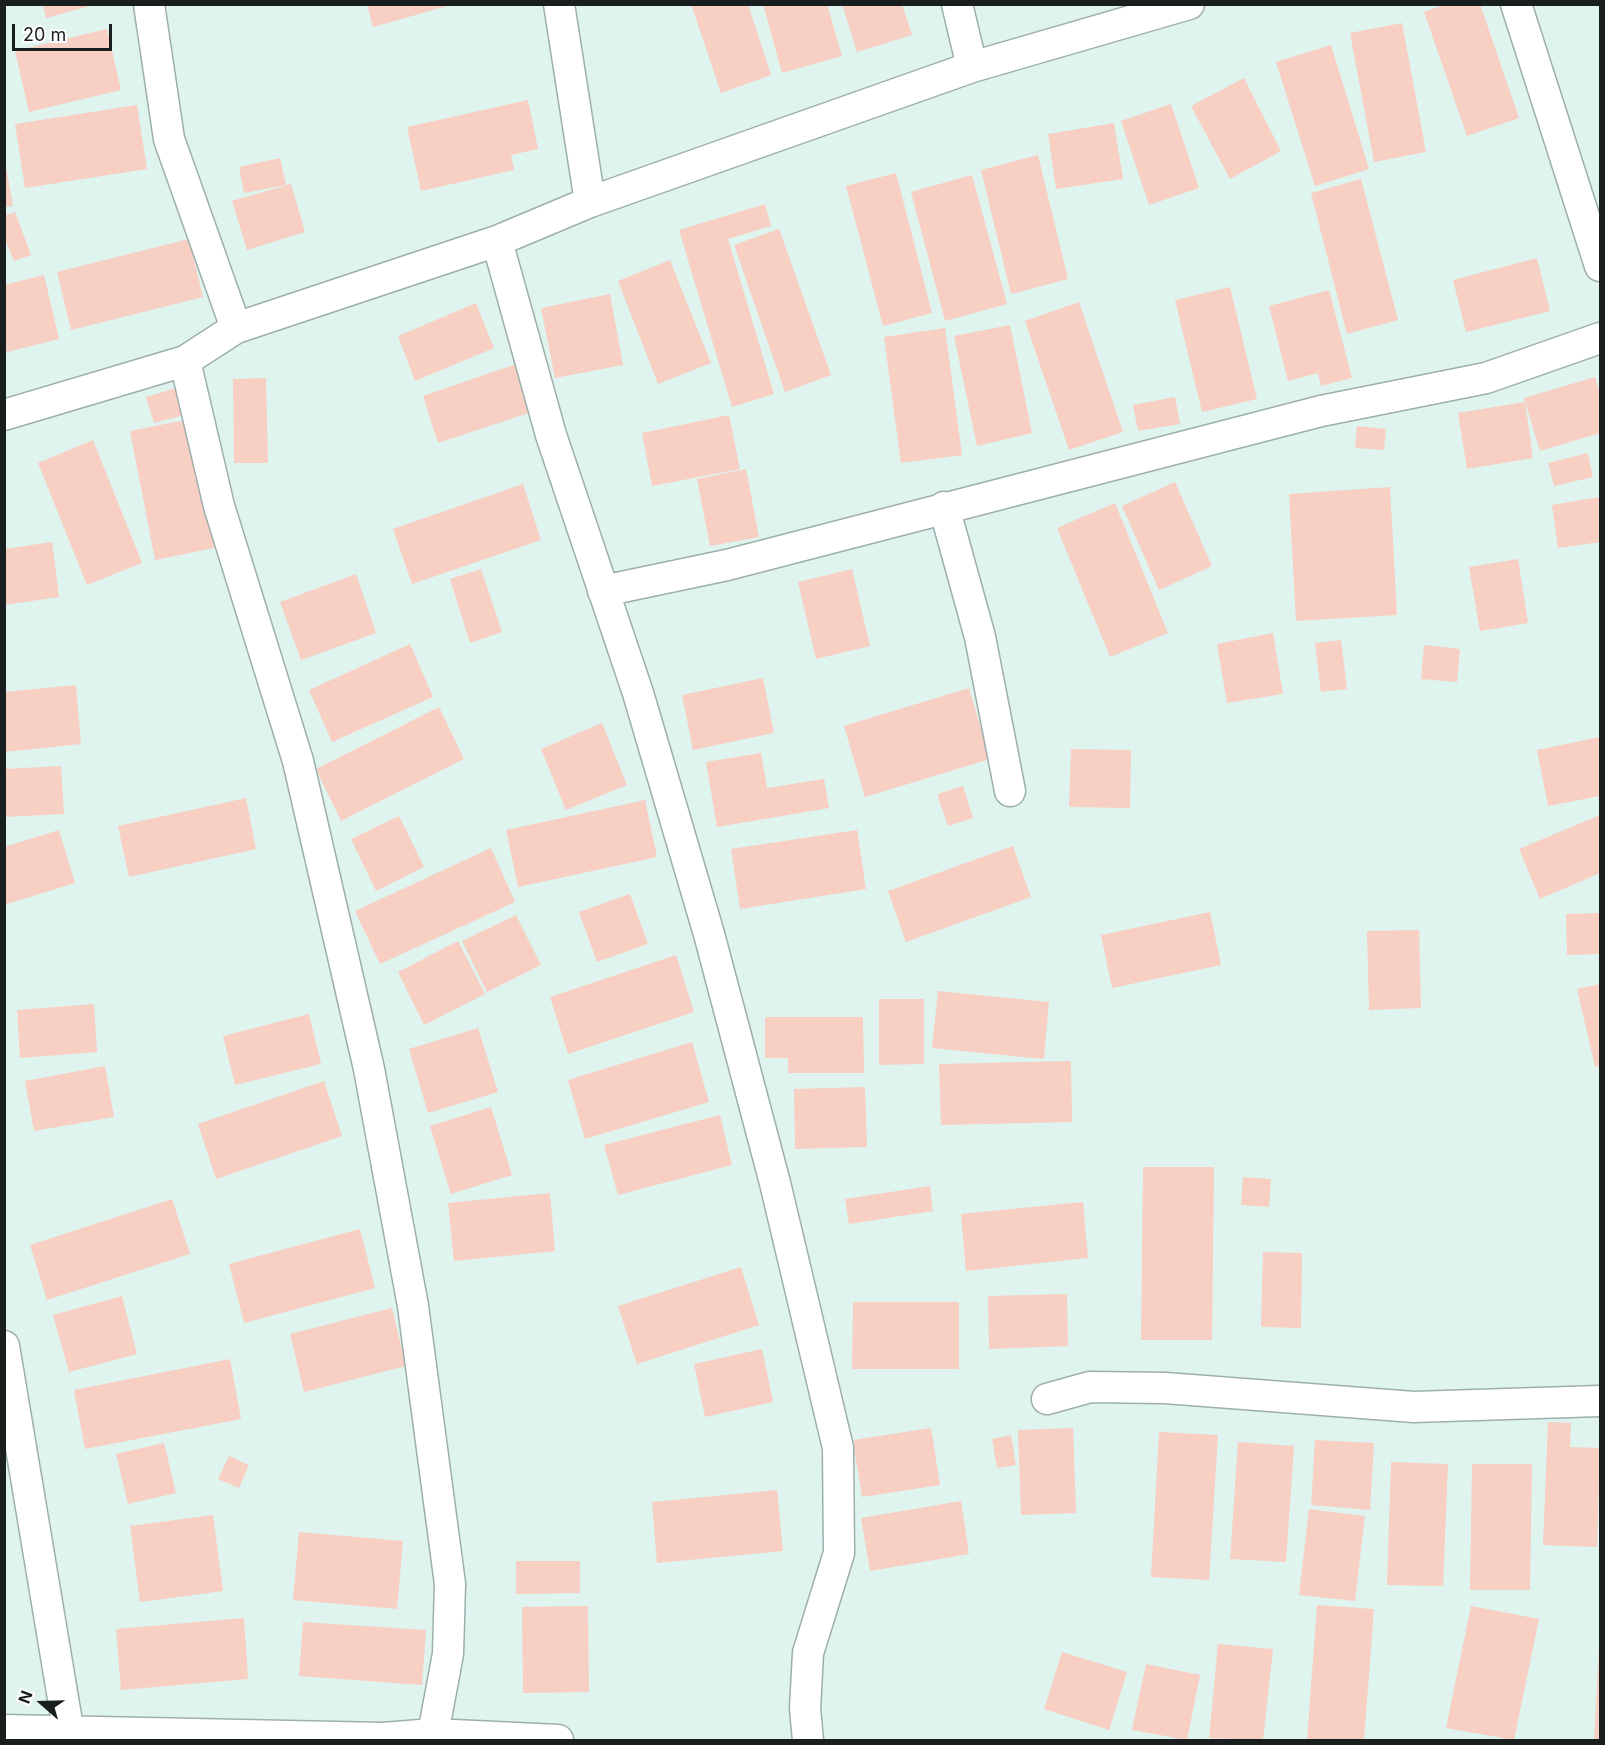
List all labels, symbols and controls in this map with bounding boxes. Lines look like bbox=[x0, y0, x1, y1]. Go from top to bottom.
scale bar bbox=[15, 12, 116, 50]
text: 20 m bbox=[23, 24, 66, 45]
north arrow bbox=[12, 1673, 72, 1733]
text: N bbox=[14, 1688, 37, 1706]

